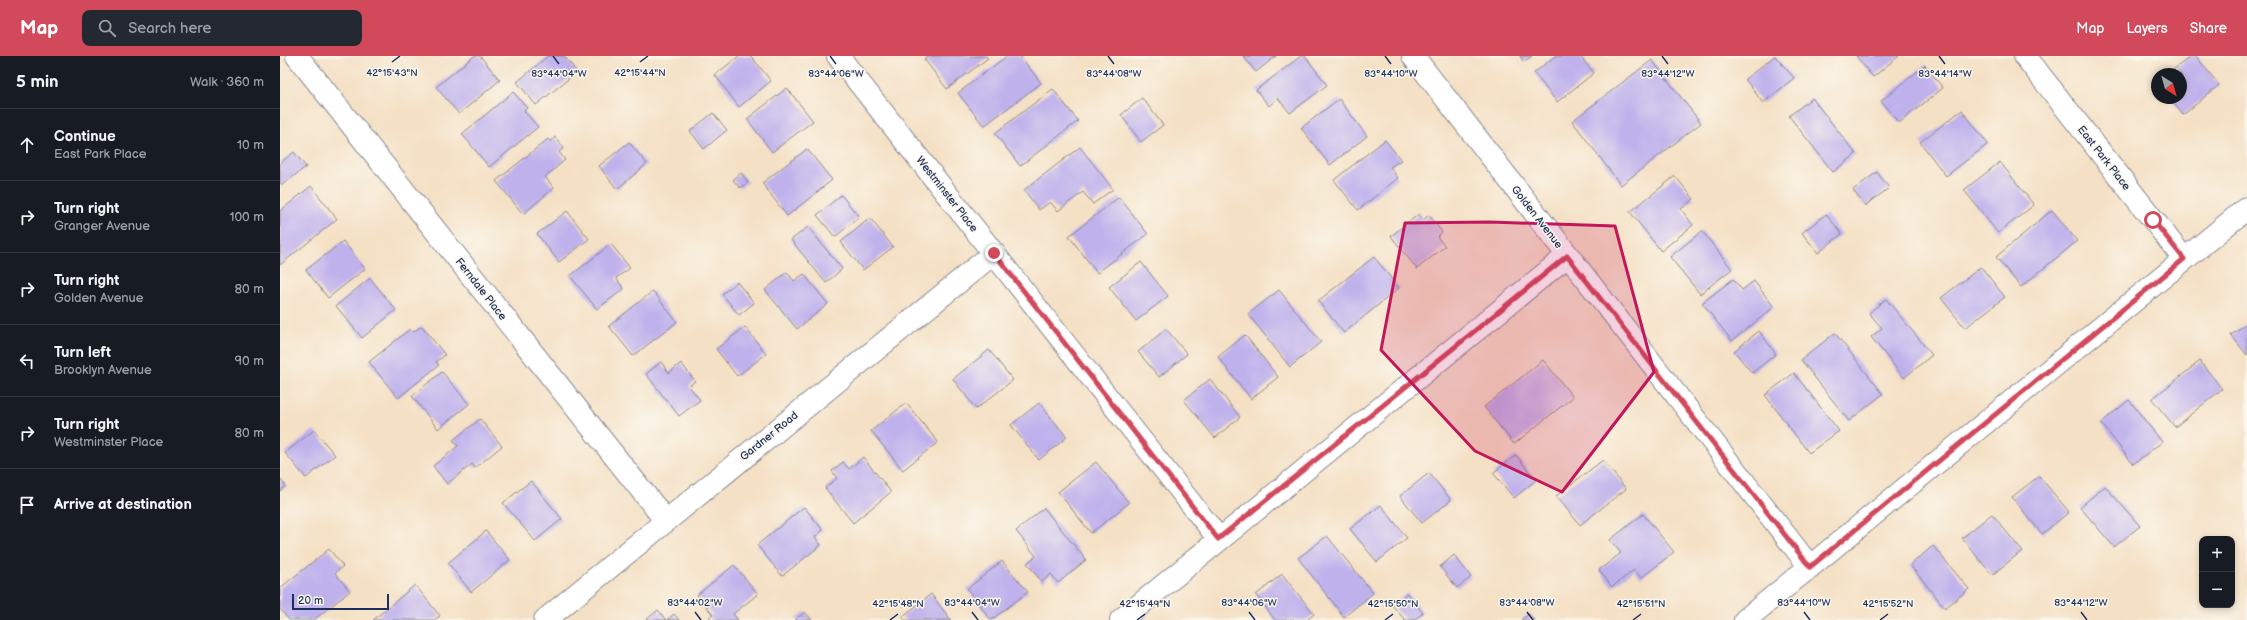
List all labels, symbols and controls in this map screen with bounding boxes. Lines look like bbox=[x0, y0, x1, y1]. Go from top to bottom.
search box bbox=[82, 10, 362, 46]
text: Map bbox=[20, 17, 58, 40]
icon: search bbox=[96, 17, 118, 39]
text: Search here bbox=[128, 19, 211, 38]
text: Map bbox=[2076, 20, 2104, 37]
text: Layers bbox=[2126, 20, 2168, 37]
text: Share bbox=[2190, 20, 2227, 37]
text: 42°15'43"N bbox=[366, 67, 418, 79]
text: 42°15'44"N bbox=[614, 67, 666, 79]
text: 83°44'04"W bbox=[531, 68, 587, 80]
text: 83°44'06"W bbox=[808, 68, 864, 80]
text: 83°44'08"W bbox=[1086, 68, 1142, 80]
text: 83°44'10"W bbox=[1364, 68, 1418, 80]
text: 83°44'12"W bbox=[1641, 68, 1695, 80]
text: 83°44'14"W bbox=[1918, 68, 1972, 80]
north arrow bbox=[2151, 68, 2187, 104]
text: 5 min bbox=[16, 72, 59, 92]
text: Walk · 360 m bbox=[190, 74, 264, 90]
street label: East Park Place bbox=[2075, 123, 2133, 193]
text: Continue bbox=[54, 127, 116, 146]
icon: ahead bbox=[16, 134, 38, 156]
text: 10 m bbox=[237, 137, 264, 153]
text: East Park Place bbox=[54, 146, 146, 162]
street label: Westminster Place bbox=[913, 154, 981, 235]
street label: Golden Avenue bbox=[1509, 183, 1566, 251]
text: Turn right bbox=[54, 199, 119, 218]
icon: right bbox=[16, 206, 38, 228]
text: 100 m bbox=[229, 209, 264, 225]
route start bbox=[2144, 211, 2162, 229]
text: Granger Avenue bbox=[54, 218, 150, 234]
route end bbox=[985, 244, 1003, 262]
street label: Ferndale Place bbox=[453, 255, 510, 323]
text: Turn right bbox=[54, 271, 119, 290]
icon: right bbox=[16, 278, 38, 300]
text: 80 m bbox=[235, 281, 264, 297]
text: Golden Avenue bbox=[54, 290, 144, 306]
text: Turn left bbox=[54, 343, 111, 362]
icon: left bbox=[16, 350, 38, 372]
text: 90 m bbox=[235, 353, 264, 369]
text: Brooklyn Avenue bbox=[54, 362, 152, 378]
street label: Gardner Road bbox=[737, 409, 801, 463]
text: Turn right bbox=[54, 415, 119, 434]
icon: right bbox=[16, 422, 38, 444]
text: 80 m bbox=[235, 425, 264, 441]
text: Westminster Place bbox=[54, 434, 163, 450]
icon: arrive bbox=[16, 494, 38, 516]
text: Arrive at destination bbox=[54, 495, 192, 514]
map controls bbox=[2199, 536, 2235, 608]
button: + bbox=[2199, 536, 2235, 572]
button: − bbox=[2199, 572, 2235, 608]
scale bar bbox=[292, 592, 389, 611]
text: 20 m bbox=[298, 594, 323, 607]
text: 83°44'02"W bbox=[667, 597, 723, 609]
text: 83°44'04"W bbox=[944, 597, 1000, 609]
text: 83°44'06"W bbox=[1221, 597, 1277, 609]
text: 83°44'08"W bbox=[1499, 597, 1555, 609]
text: 83°44'10"W bbox=[1777, 597, 1831, 609]
text: 83°44'12"W bbox=[2054, 597, 2108, 609]
text: 42°15'48"N bbox=[872, 598, 924, 610]
text: 42°15'49"N bbox=[1119, 598, 1171, 610]
text: 42°15'50"N bbox=[1368, 598, 1419, 610]
text: 42°15'51"N bbox=[1617, 598, 1665, 610]
text: 42°15'52"N bbox=[1862, 598, 1914, 610]

